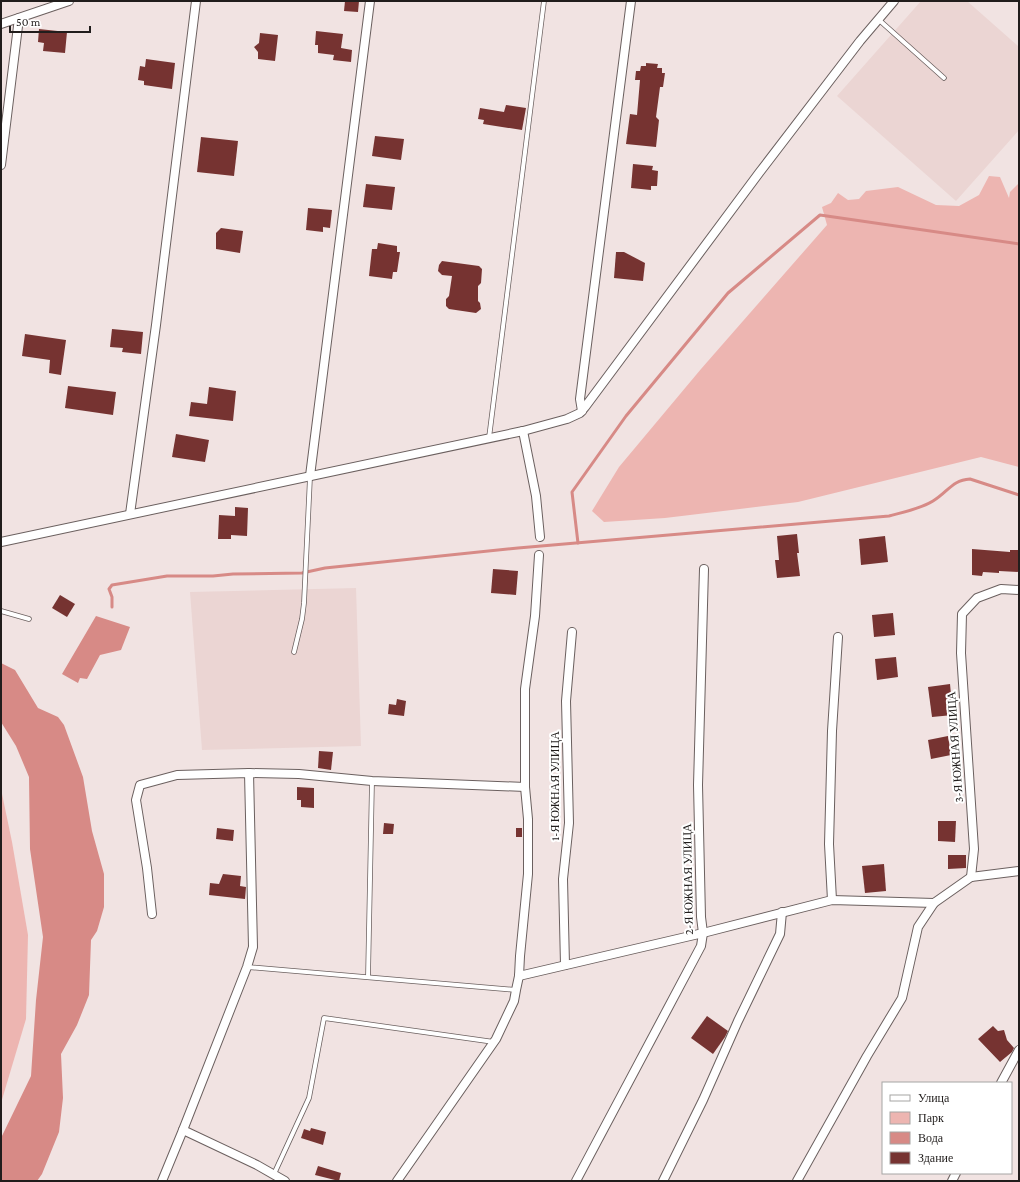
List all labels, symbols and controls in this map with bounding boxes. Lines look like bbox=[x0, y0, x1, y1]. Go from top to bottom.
scale bar bbox=[10, 8, 90, 34]
text: 50 m bbox=[16, 15, 41, 29]
street label: 3-Я ЮЖНАЯ УЛИЦА bbox=[944, 691, 966, 803]
street label: 1-Я ЮЖНАЯ УЛИЦА bbox=[548, 731, 562, 841]
street label: 2-Я ЮЖНАЯ УЛИЦА bbox=[680, 823, 696, 935]
legend bbox=[882, 1082, 1012, 1174]
text: Улица bbox=[918, 1091, 950, 1105]
text: Парк bbox=[918, 1111, 944, 1125]
text: Вода bbox=[918, 1131, 944, 1145]
text: Здание bbox=[918, 1151, 953, 1165]

